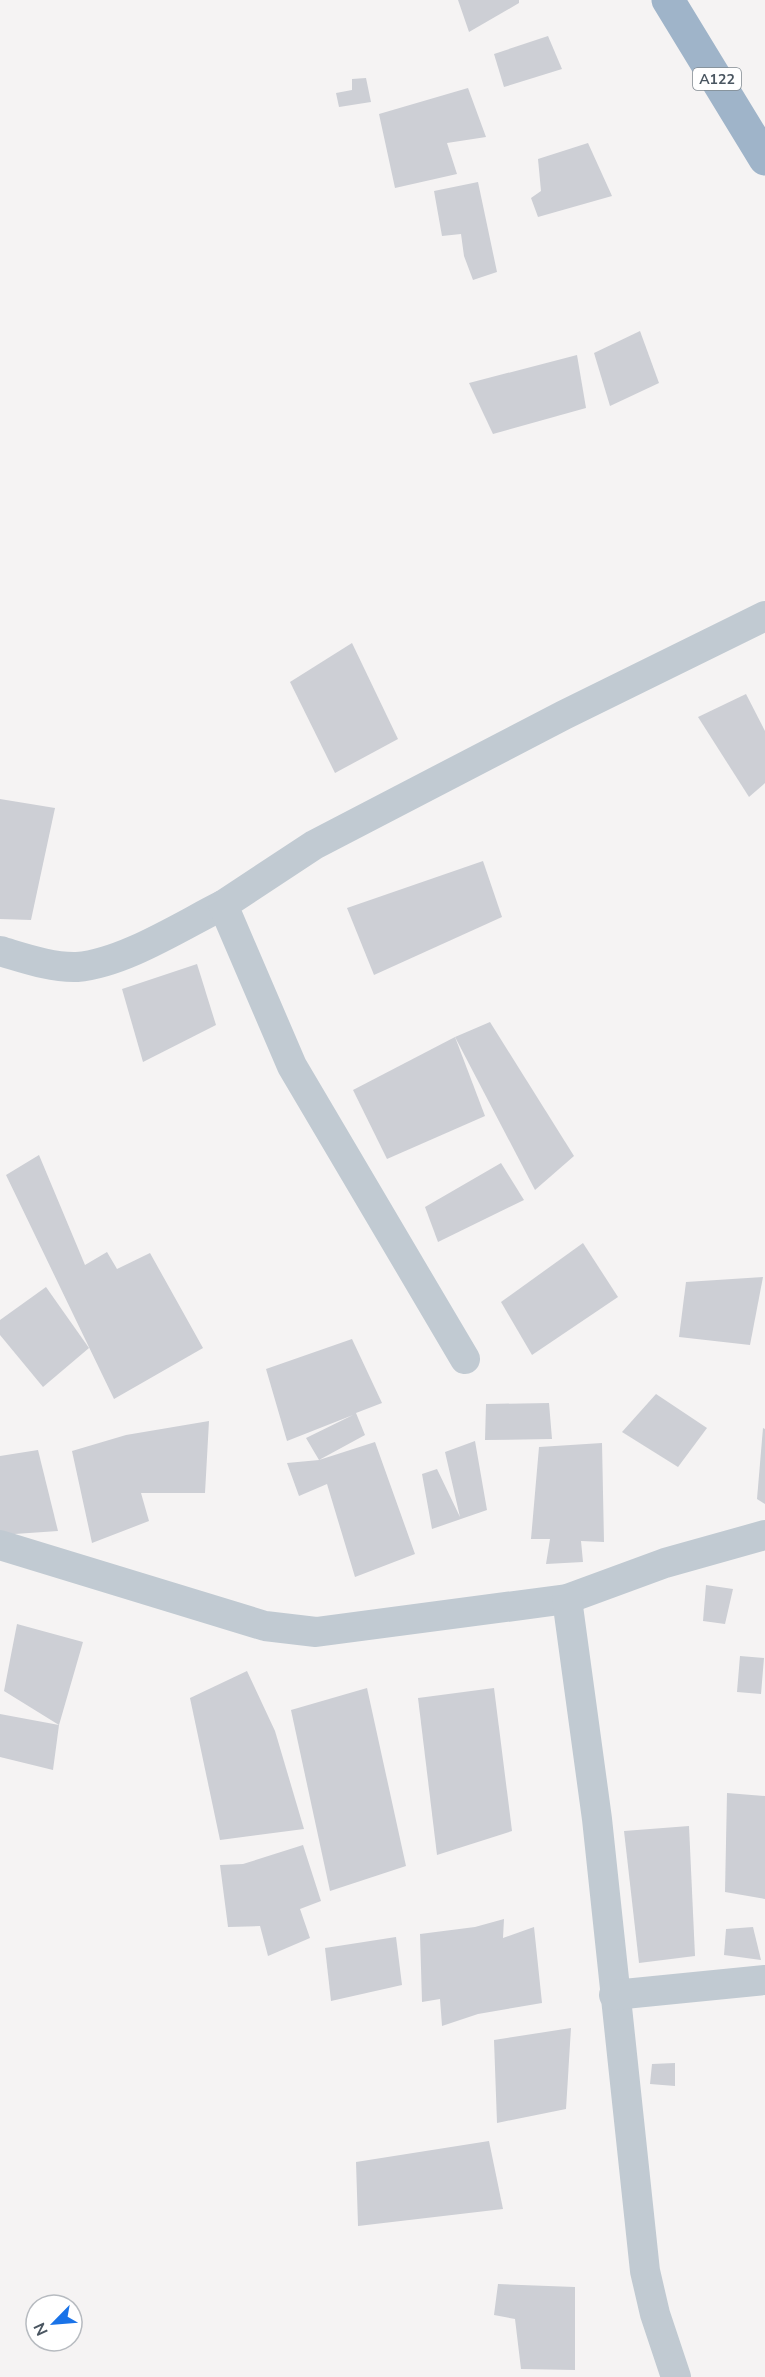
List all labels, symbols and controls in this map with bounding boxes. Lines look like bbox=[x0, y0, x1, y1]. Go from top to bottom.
road number: A122 bbox=[693, 68, 741, 90]
north arrow bbox=[24, 2293, 84, 2353]
text: N bbox=[29, 2319, 54, 2339]

